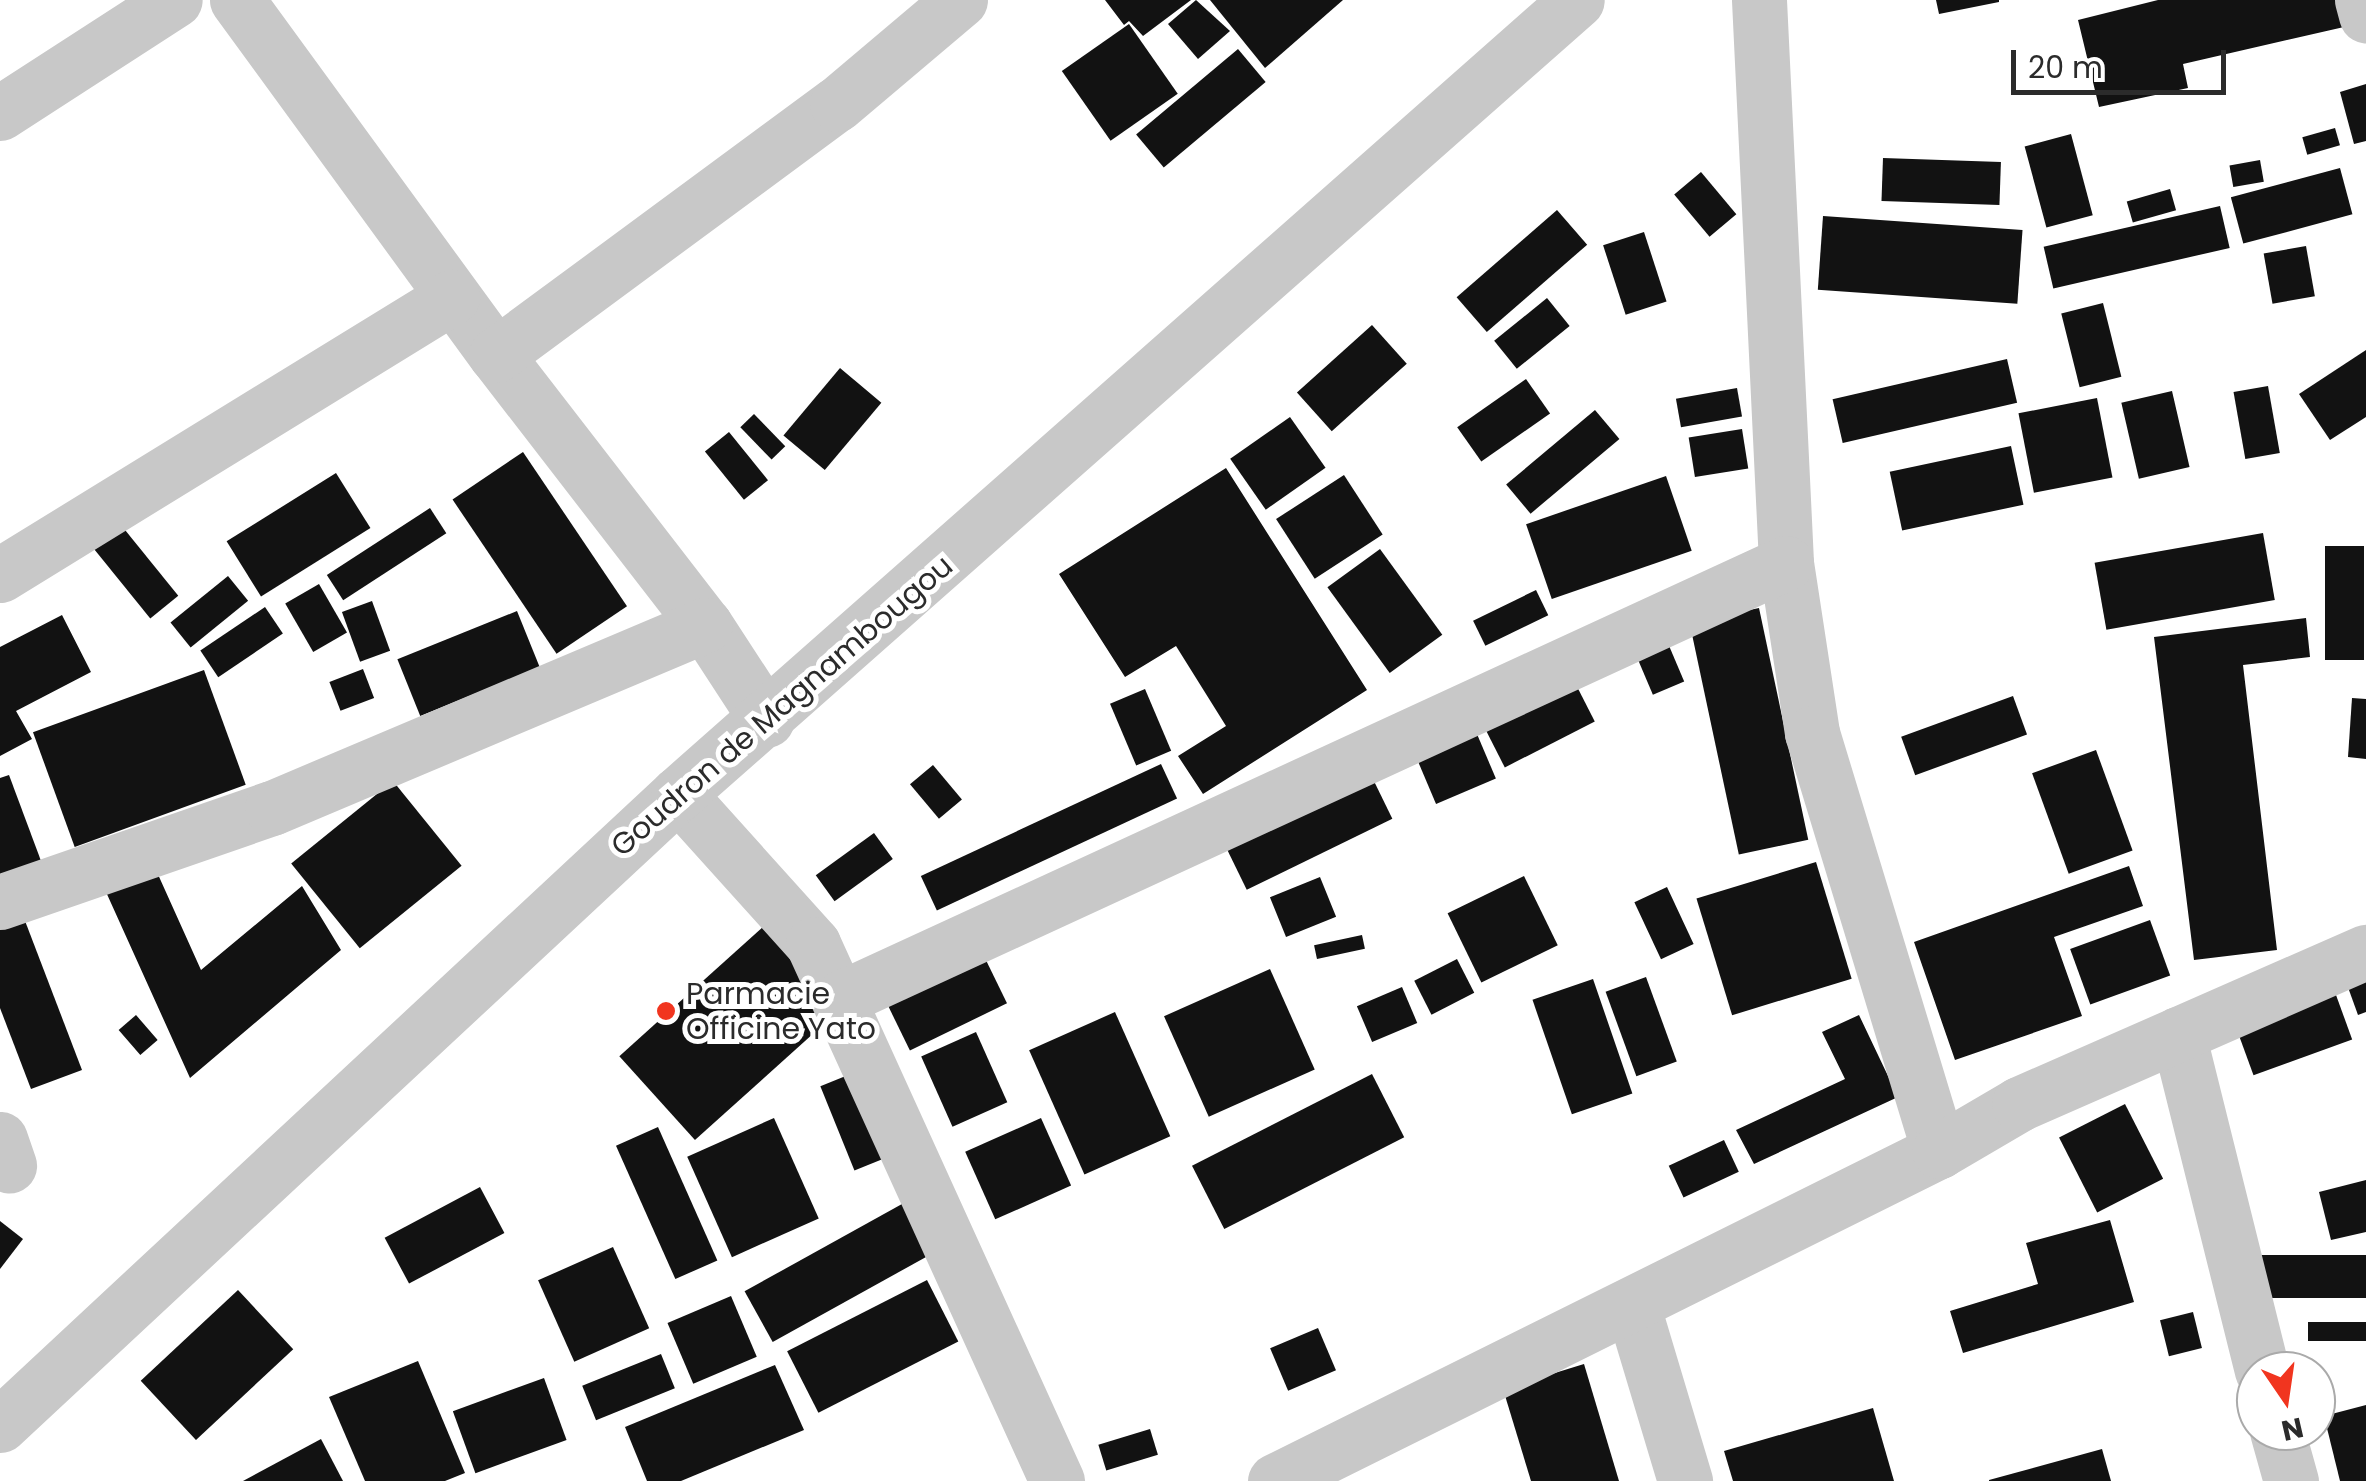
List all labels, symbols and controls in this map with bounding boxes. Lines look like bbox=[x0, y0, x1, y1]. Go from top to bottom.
scale bar bbox=[2016, 30, 2231, 92]
text: 20 m bbox=[2028, 46, 2103, 89]
street label: Goudron de Magnambougou bbox=[604, 548, 960, 864]
place label: Parmacie Officine Yato bbox=[686, 976, 876, 1046]
marker: Parmacie Officine Yato bbox=[655, 1000, 677, 1022]
north arrow bbox=[2236, 1351, 2336, 1451]
text: N bbox=[2278, 1407, 2307, 1450]

